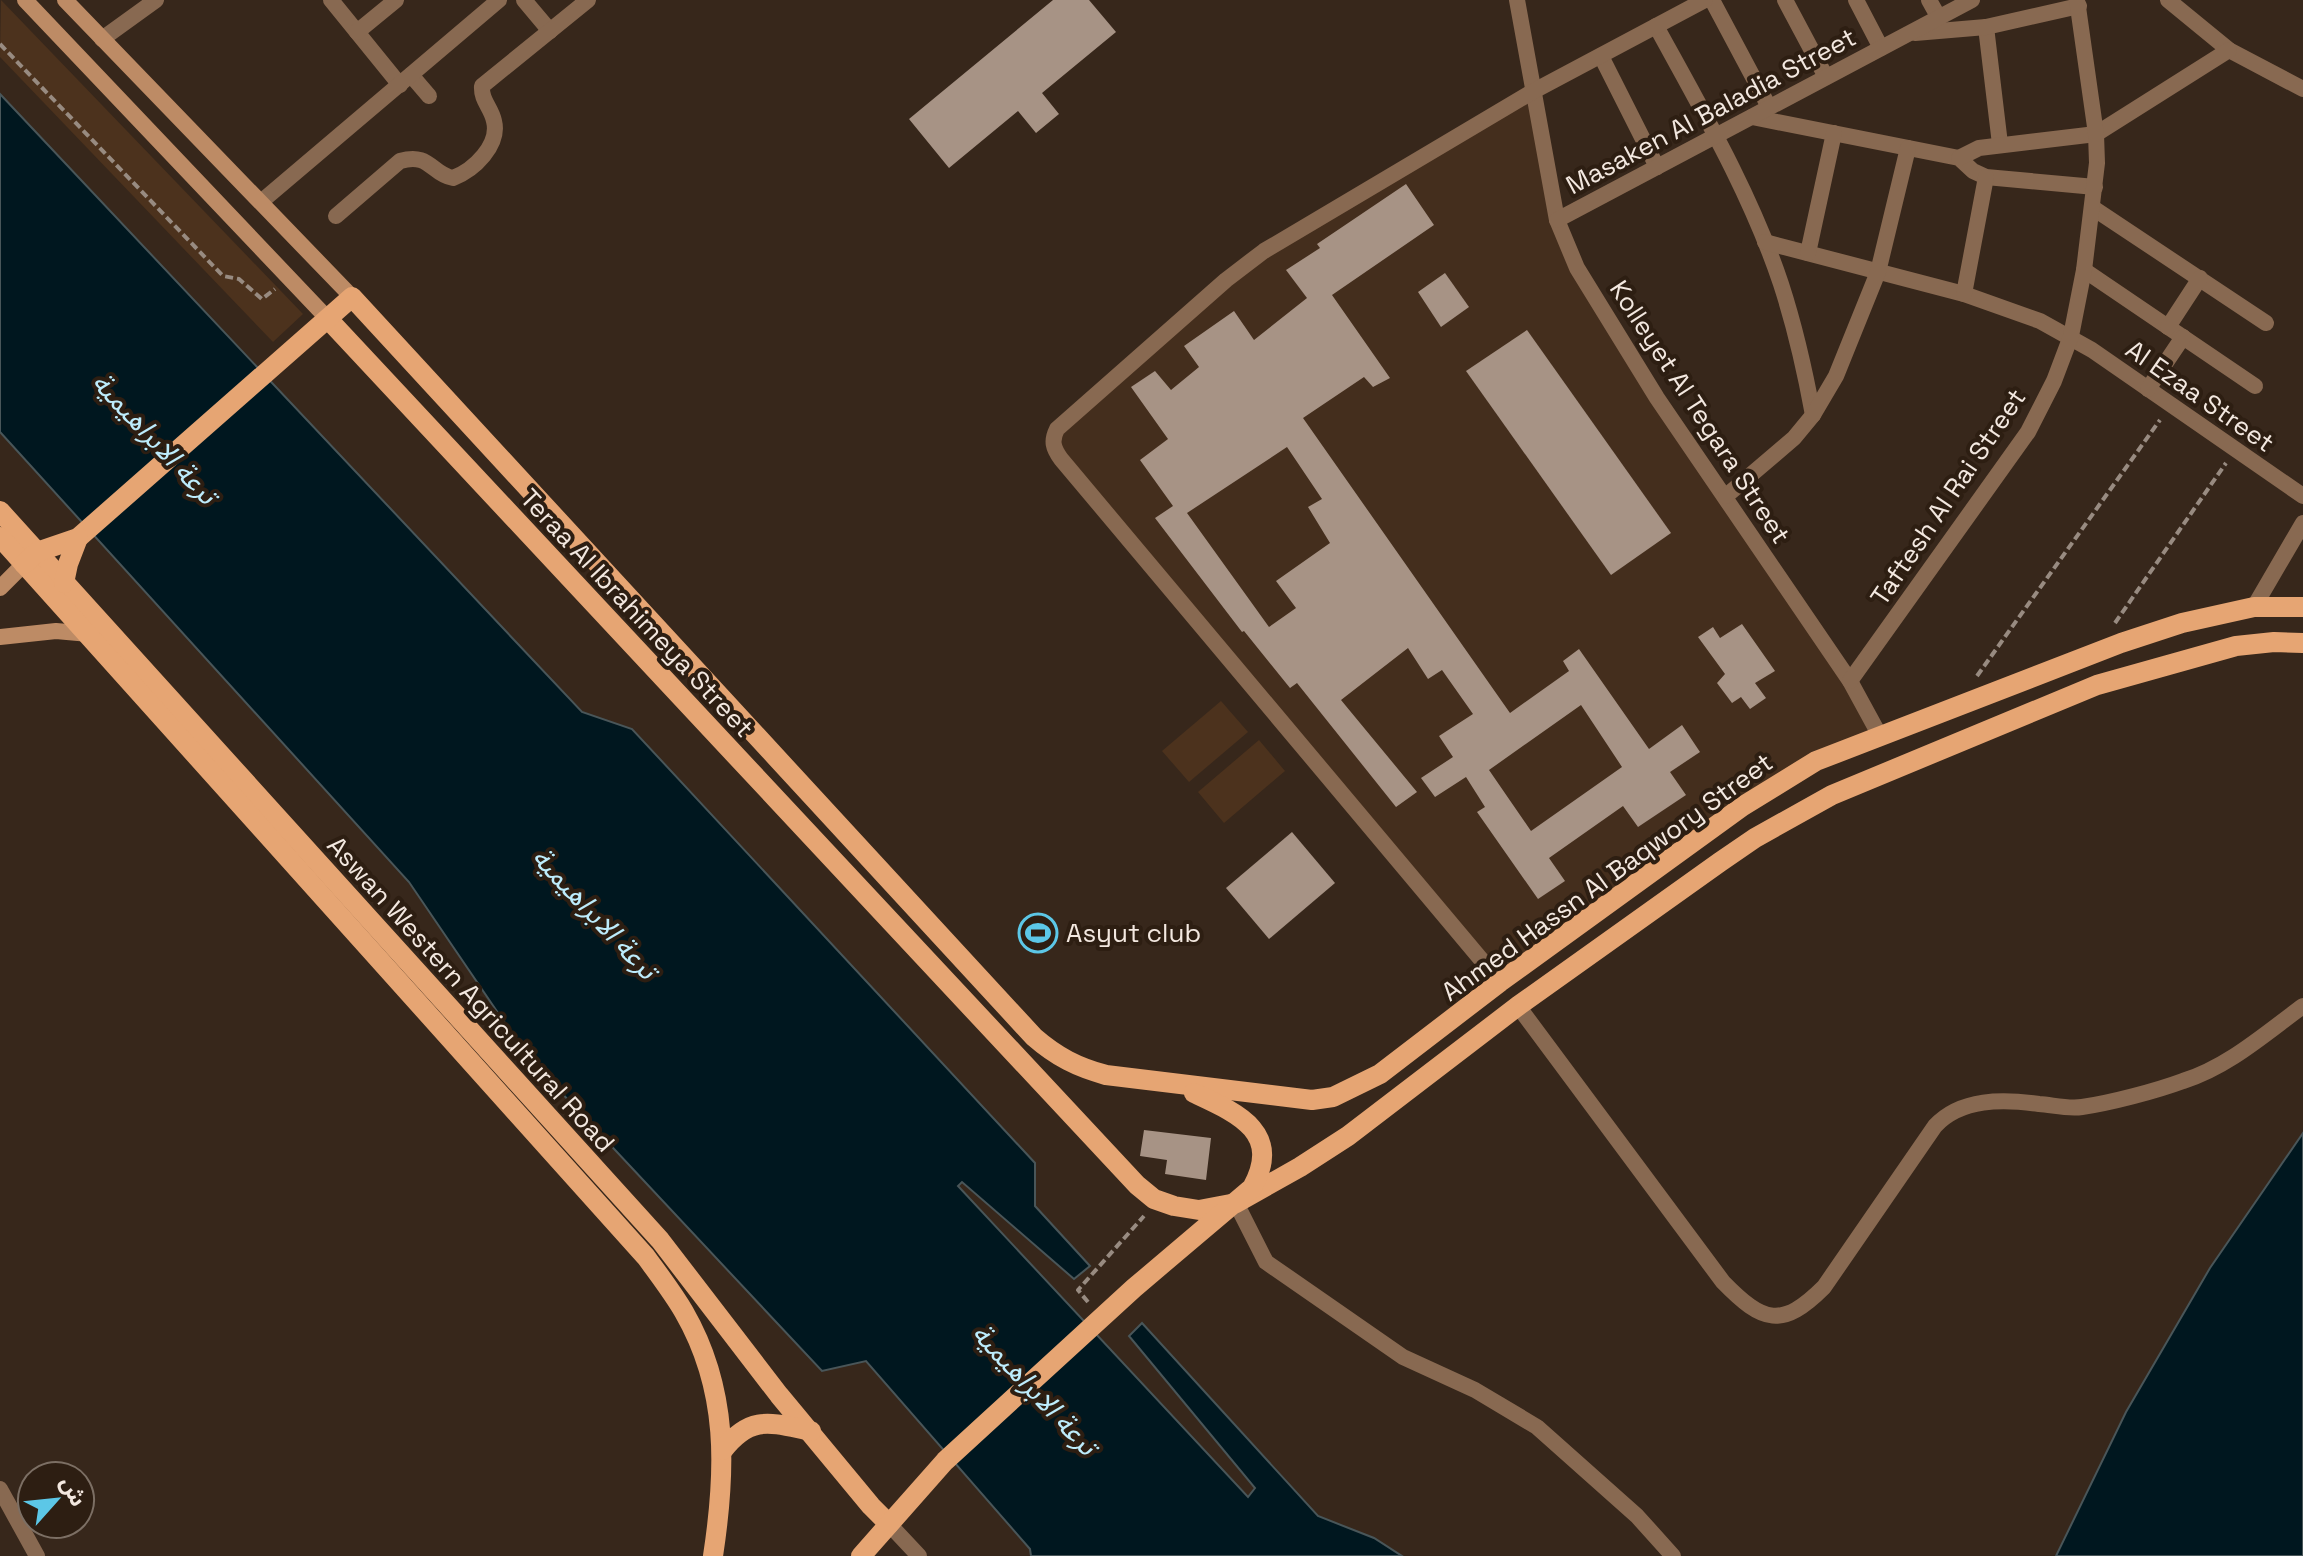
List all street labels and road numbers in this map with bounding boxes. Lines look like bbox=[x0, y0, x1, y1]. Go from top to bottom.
street label: Masaken Al Baladia Street bbox=[1560, 20, 1862, 202]
street label: Kolleyet Al Tegara Street bbox=[1602, 274, 1798, 550]
street label: Al Ezaa Street bbox=[2119, 332, 2281, 460]
street label: Taftesh Al Rai Street bbox=[1863, 382, 2033, 612]
street label: Teraa Al Ibrahimeya Street bbox=[513, 482, 761, 744]
street label: Ahmed Hassn Al Baqwory Street bbox=[1435, 745, 1779, 1009]
street label: Aswan Western Agricultural Road bbox=[320, 829, 622, 1159]

